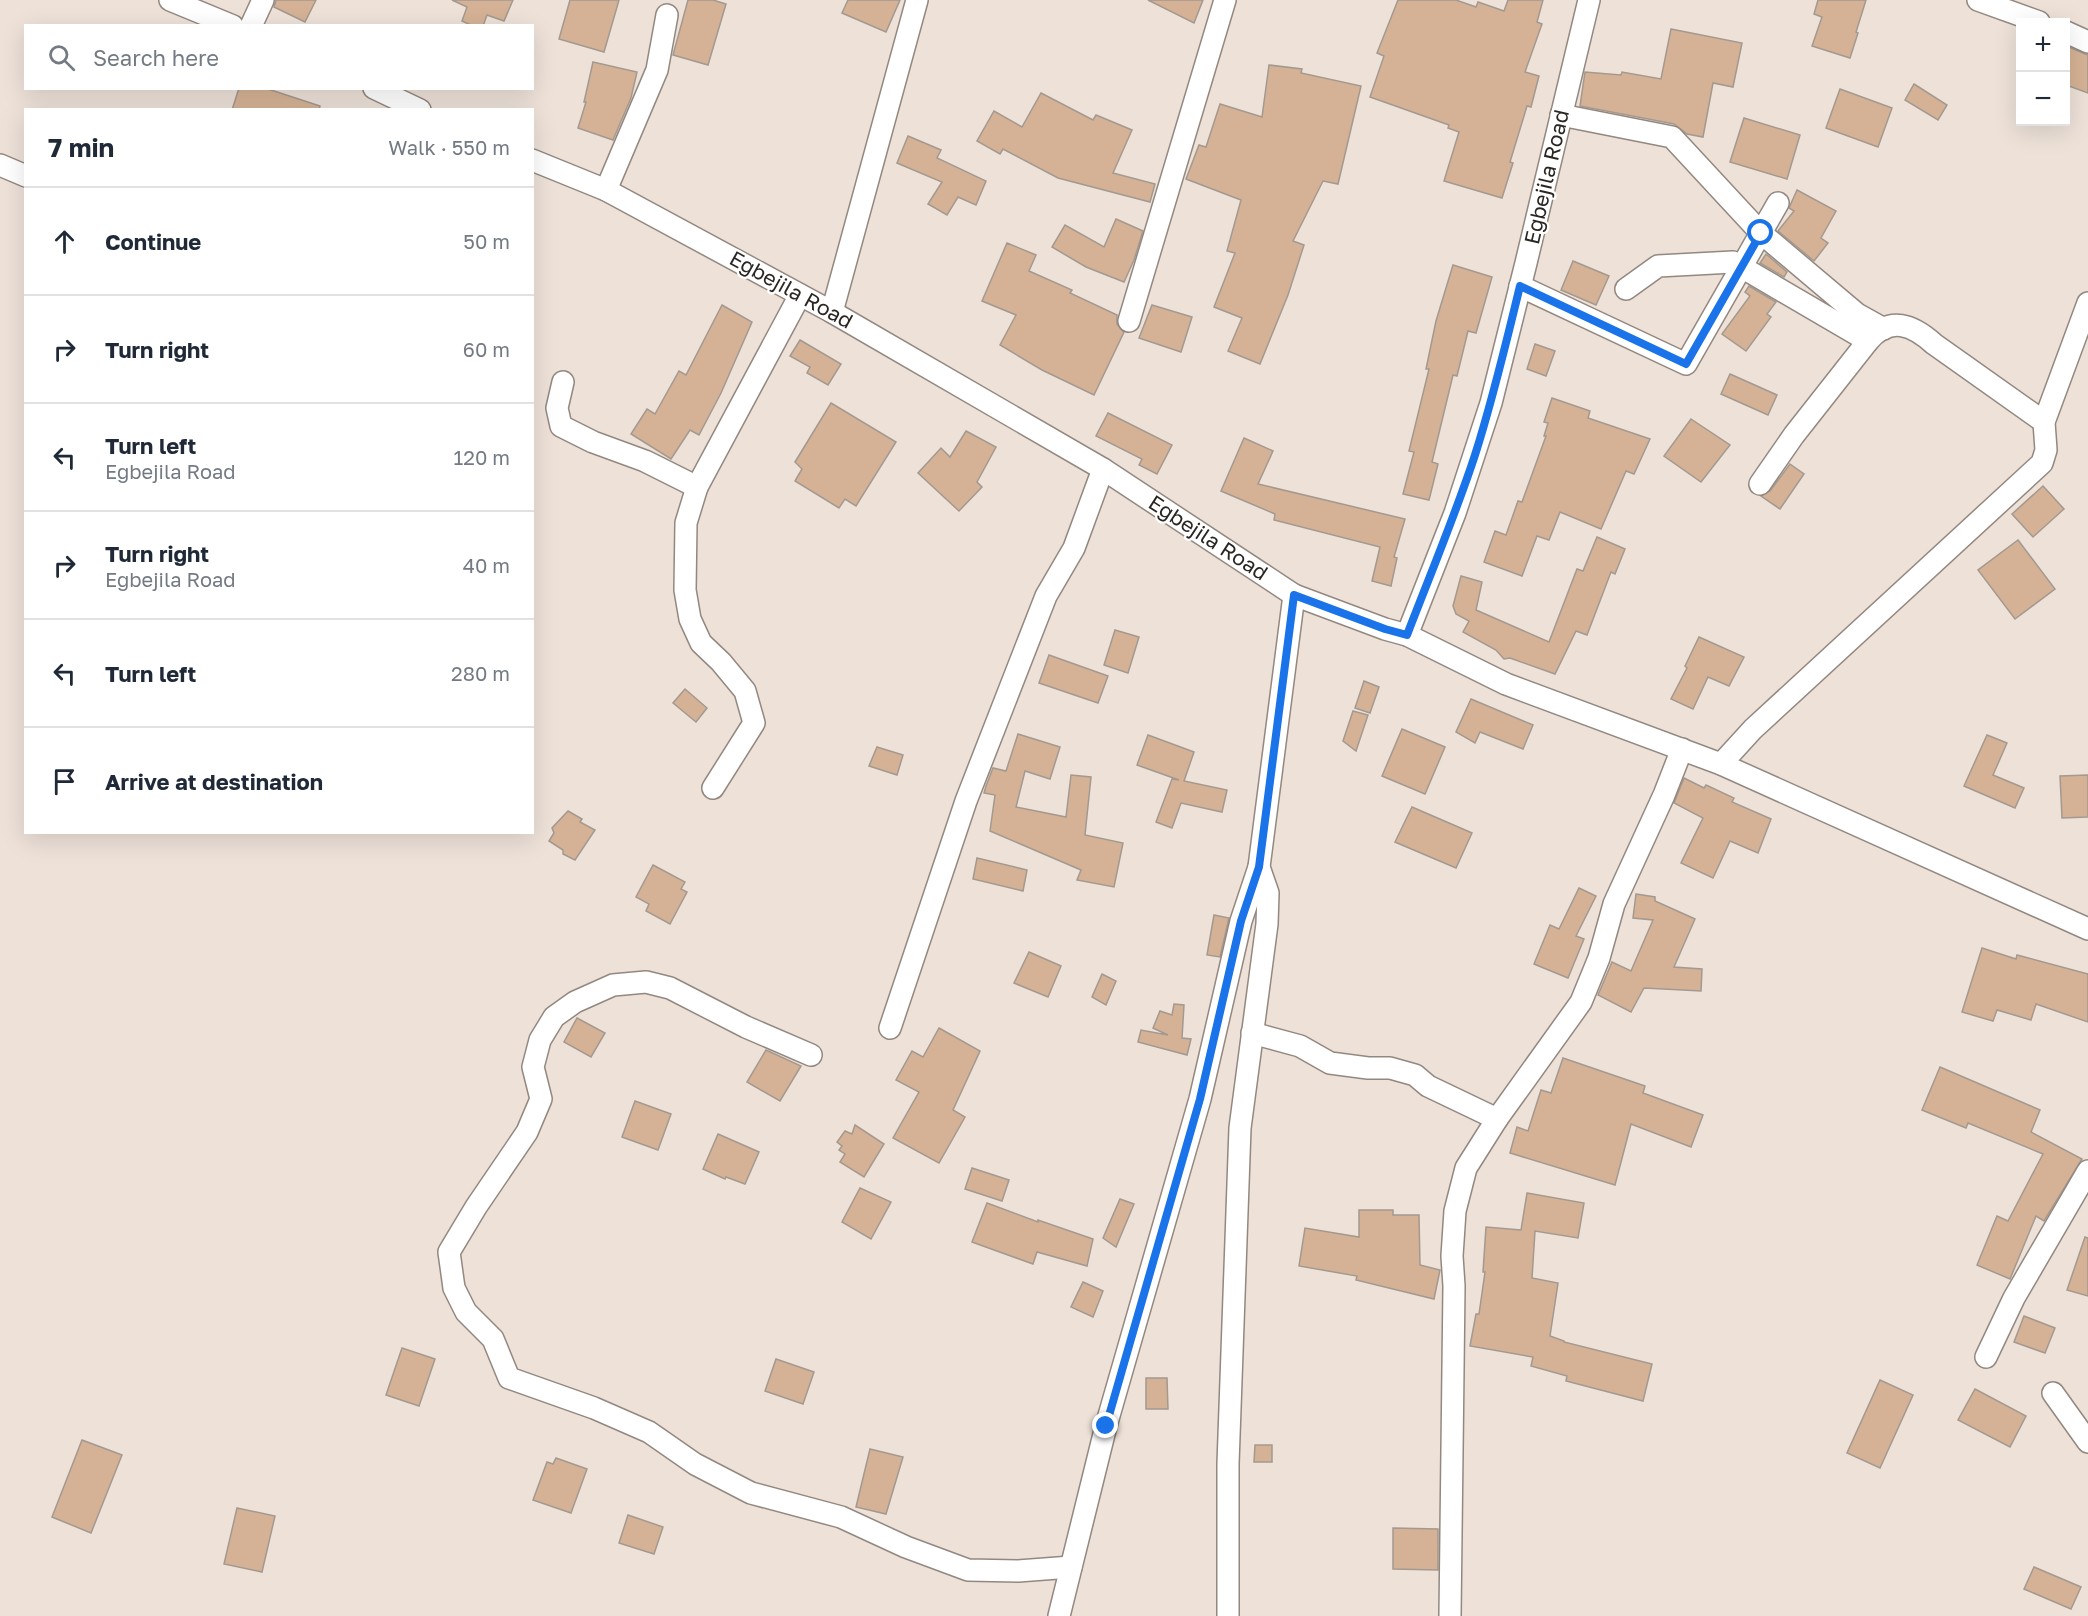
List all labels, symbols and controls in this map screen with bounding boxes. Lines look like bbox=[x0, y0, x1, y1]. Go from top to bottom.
map controls bbox=[2016, 18, 2070, 126]
button: + bbox=[2016, 18, 2070, 72]
search box bbox=[24, 24, 534, 90]
icon: search bbox=[45, 41, 78, 74]
text: Search here bbox=[93, 44, 219, 71]
button: − bbox=[2016, 72, 2070, 126]
street label: Egbejila Road bbox=[1518, 107, 1574, 247]
text: 7 min bbox=[48, 132, 114, 163]
text: Walk · 550 m bbox=[388, 135, 510, 159]
route start bbox=[1747, 219, 1773, 245]
icon: ahead bbox=[48, 225, 81, 258]
text: Continue bbox=[105, 228, 201, 255]
text: 50 m bbox=[463, 229, 510, 253]
street label: Egbejila Road bbox=[725, 245, 858, 334]
icon: right bbox=[48, 333, 81, 366]
text: Turn right bbox=[105, 336, 209, 363]
text: 60 m bbox=[463, 337, 510, 361]
text: Turn left bbox=[105, 432, 196, 459]
icon: left bbox=[48, 441, 81, 474]
text: 120 m bbox=[454, 445, 510, 469]
text: Egbejila Road bbox=[105, 459, 236, 483]
street label: Egbejila Road bbox=[1144, 489, 1273, 585]
text: Turn right bbox=[105, 540, 209, 567]
icon: right bbox=[48, 549, 81, 582]
text: 40 m bbox=[463, 553, 510, 577]
text: Egbejila Road bbox=[105, 567, 236, 591]
icon: left bbox=[48, 657, 81, 690]
text: Turn left bbox=[105, 660, 196, 687]
text: 280 m bbox=[451, 661, 510, 685]
icon: arrive bbox=[48, 765, 81, 798]
text: Arrive at destination bbox=[105, 768, 323, 795]
route end bbox=[1092, 1412, 1118, 1438]

